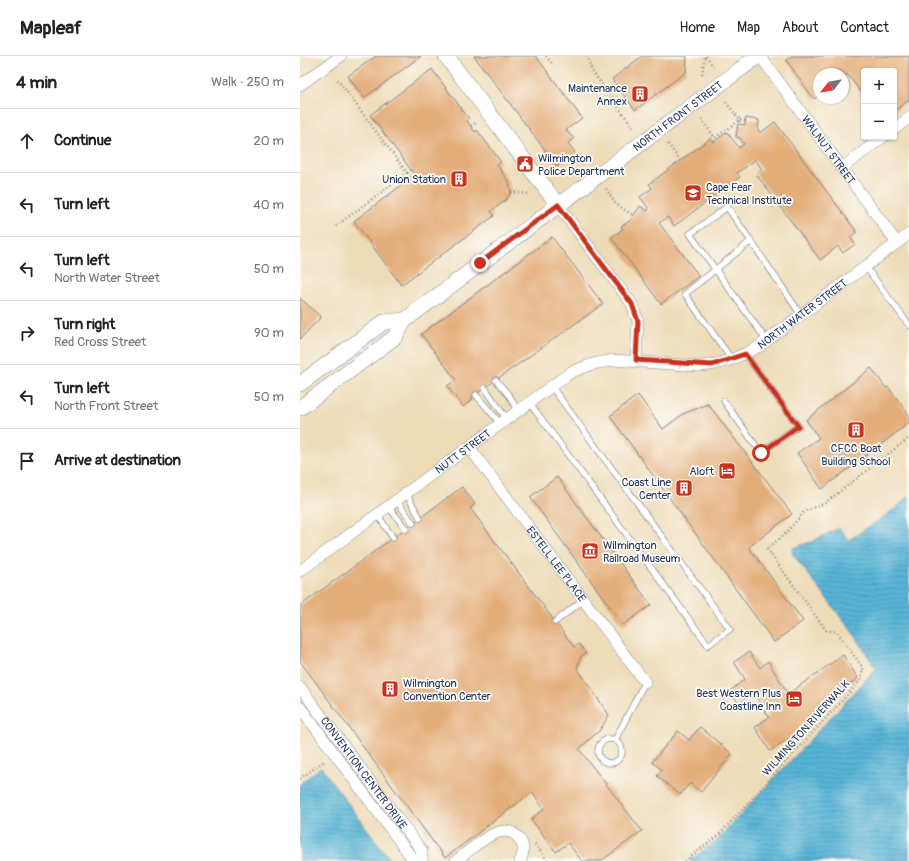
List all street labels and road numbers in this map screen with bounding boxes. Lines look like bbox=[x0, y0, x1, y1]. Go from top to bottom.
street label: NORTH FRONT STREET bbox=[630, 78, 725, 154]
street label: WALNUT STREET bbox=[799, 113, 858, 186]
street label: NORTH WATER STREET bbox=[755, 276, 850, 352]
street label: NUTT STREET bbox=[432, 427, 493, 476]
street label: ESTELL LEE PLACE bbox=[524, 524, 589, 604]
street label: WILMINGTON RIVERWALK bbox=[760, 677, 853, 779]
street label: CONVENTION CENTER DRIVE bbox=[318, 714, 410, 832]

